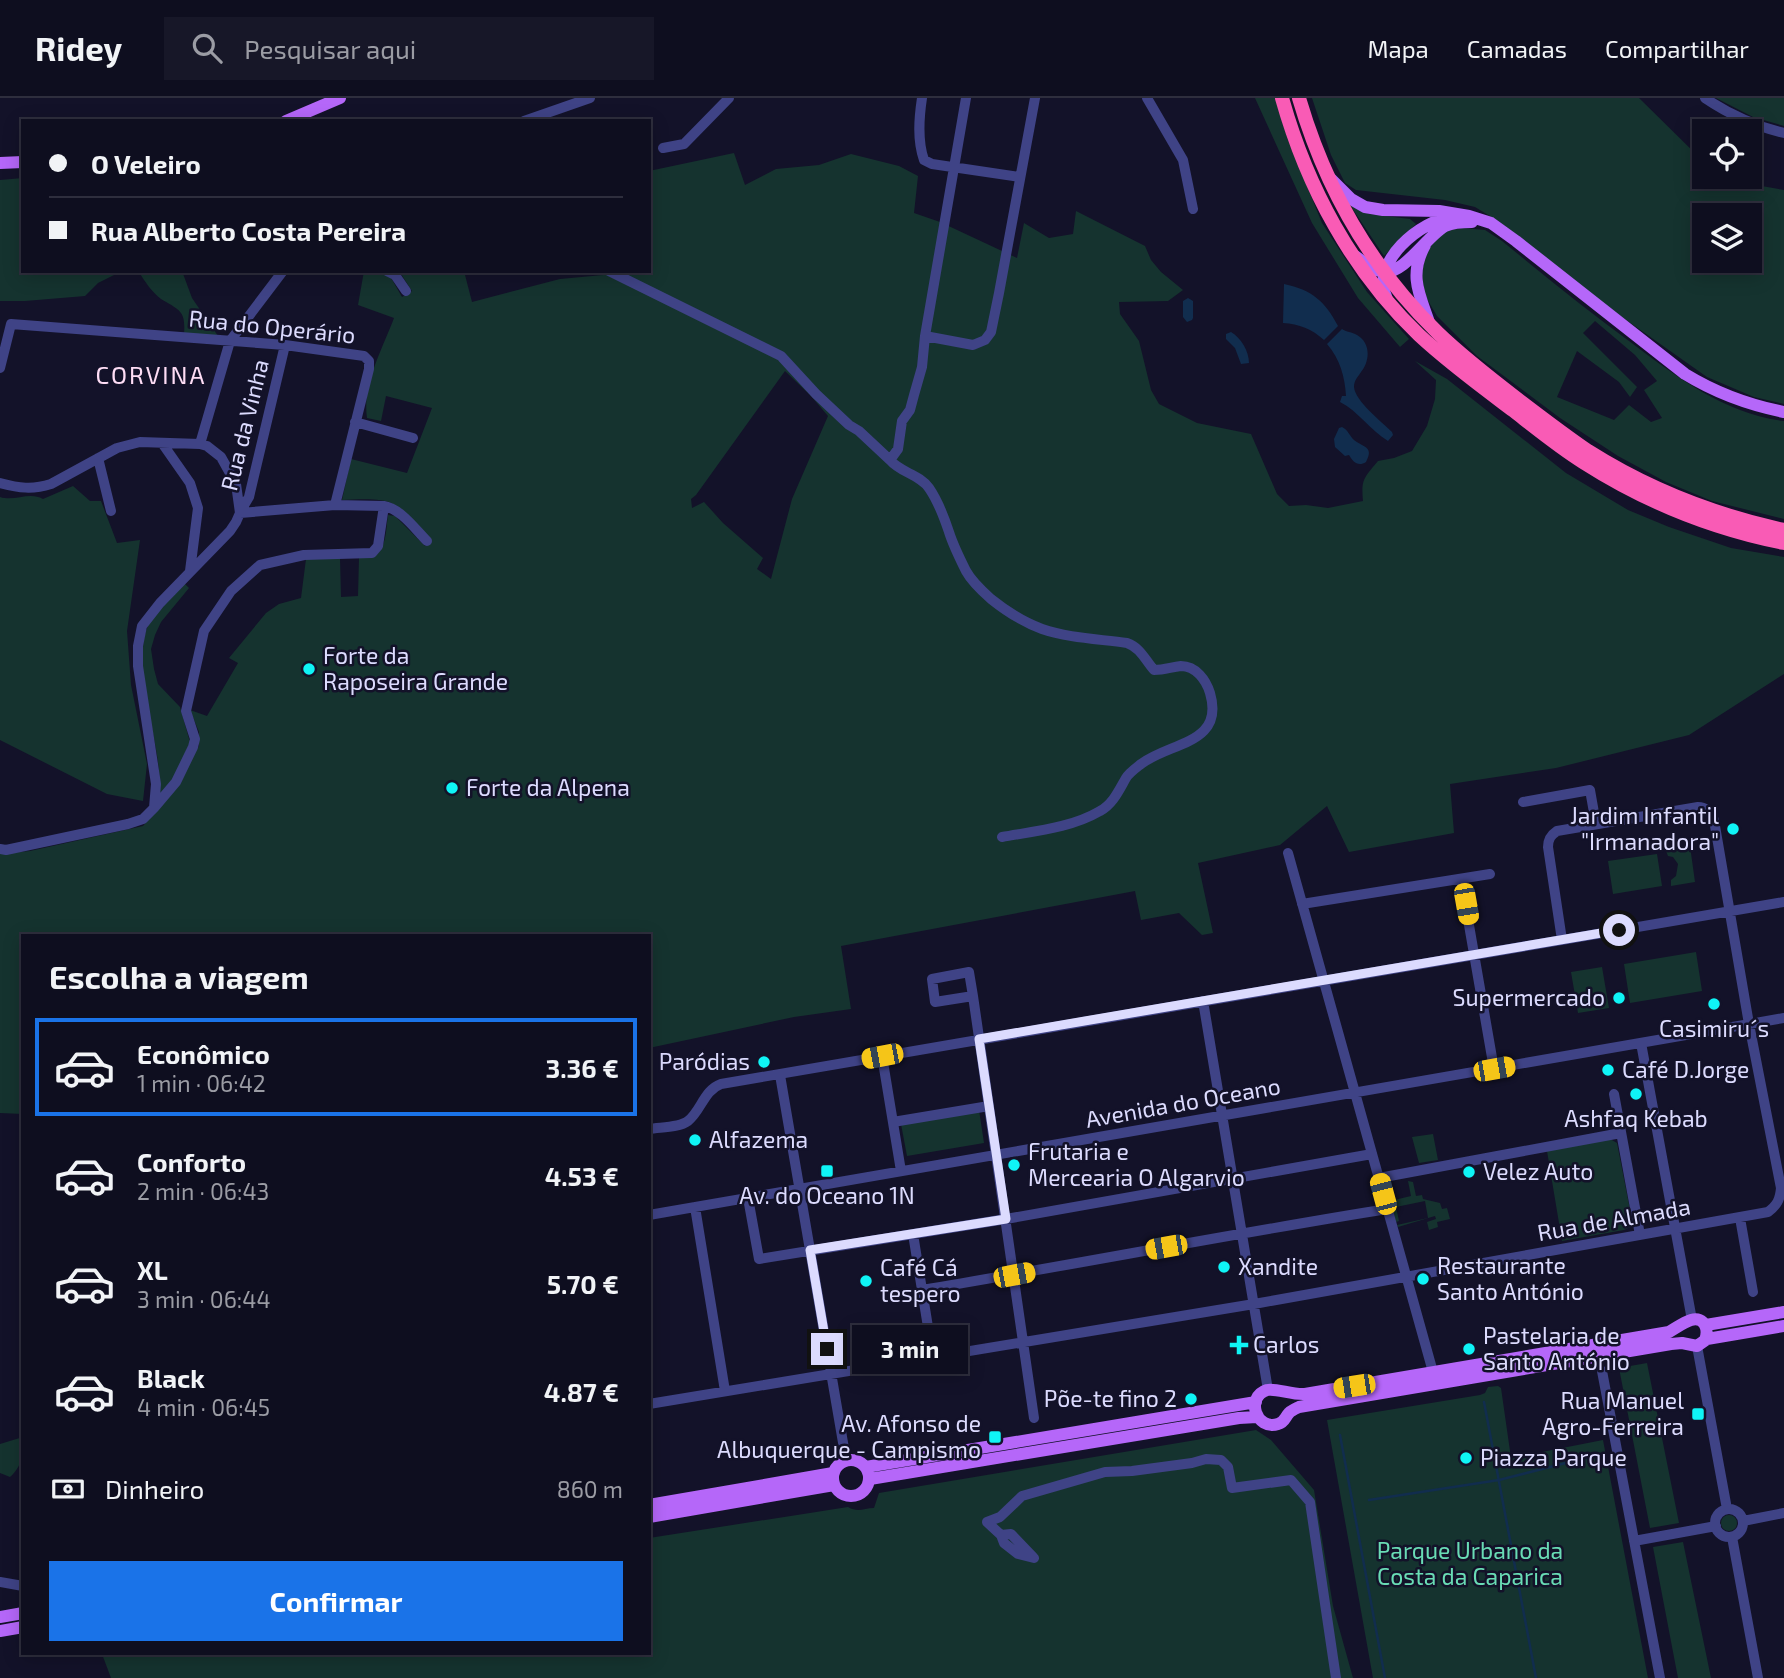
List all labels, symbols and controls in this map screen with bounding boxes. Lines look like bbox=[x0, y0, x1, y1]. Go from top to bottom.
search box bbox=[164, 17, 654, 80]
text: Ridey bbox=[35, 28, 122, 68]
icon: search bbox=[188, 29, 226, 67]
text: Pesquisar aqui bbox=[244, 33, 416, 64]
text: Mapa bbox=[1367, 34, 1429, 63]
text: Camadas bbox=[1467, 34, 1567, 63]
text: Compartilhar bbox=[1605, 34, 1749, 63]
map controls bbox=[1692, 119, 1762, 273]
button: locate bbox=[1692, 119, 1762, 189]
text: O Veleiro bbox=[91, 148, 201, 179]
button: layers bbox=[1692, 203, 1762, 273]
text: Rua Alberto Costa Pereira bbox=[91, 215, 406, 246]
street label: Rua do Operário bbox=[187, 303, 357, 349]
street label: Rua da Vinha bbox=[214, 356, 274, 493]
district label: CORVINA bbox=[96, 360, 206, 389]
place label: Forte da Raposeira Grande bbox=[323, 641, 508, 695]
marker: Forte da Raposeira Grande bbox=[301, 661, 317, 677]
place label: Forte da Alpena bbox=[466, 773, 630, 801]
marker: Forte da Alpena bbox=[444, 780, 460, 796]
place label: Jardim Infantil "Irmanadora" bbox=[1570, 801, 1719, 855]
marker: Jardim Infantil "Irmanadora" bbox=[1725, 821, 1741, 837]
car bbox=[1453, 881, 1480, 927]
route start bbox=[1603, 914, 1635, 946]
text: Escolha a viagem bbox=[49, 957, 309, 995]
place label: Supermercado bbox=[1453, 983, 1605, 1011]
marker: Supermercado bbox=[1611, 990, 1627, 1006]
marker: Casimiru´s bbox=[1706, 996, 1722, 1012]
place label: Casimiru´s bbox=[1659, 1014, 1769, 1042]
icon: car bbox=[53, 1036, 116, 1099]
text: Econômico bbox=[137, 1038, 270, 1069]
car bbox=[860, 1042, 905, 1070]
place label: Paródias bbox=[659, 1047, 750, 1075]
text: 3.36 € bbox=[546, 1052, 619, 1083]
marker: Paródias bbox=[756, 1054, 772, 1070]
car bbox=[1472, 1055, 1517, 1083]
place label: Café D.Jorge bbox=[1622, 1055, 1749, 1083]
marker: Café D.Jorge bbox=[1600, 1062, 1616, 1078]
text: 1 min · 06:42 bbox=[137, 1069, 266, 1097]
street label: Avenida do Oceano bbox=[1083, 1071, 1282, 1133]
marker: Ashfaq Kebab bbox=[1628, 1086, 1644, 1102]
place label: Ashfaq Kebab bbox=[1564, 1104, 1708, 1132]
place label: Alfazema bbox=[709, 1125, 808, 1153]
marker: Alfazema bbox=[687, 1132, 703, 1148]
place label: Frutaria e Mercearia O Algarvio bbox=[1028, 1137, 1245, 1191]
icon: car bbox=[53, 1144, 116, 1207]
text: Conforto bbox=[137, 1146, 246, 1177]
marker: Frutaria e Mercearia O Algarvio bbox=[1006, 1157, 1022, 1173]
place label: Velez Auto bbox=[1483, 1157, 1593, 1185]
text: 4.53 € bbox=[545, 1160, 619, 1191]
marker: Av. do Oceano 1N bbox=[819, 1163, 835, 1179]
marker: Velez Auto bbox=[1461, 1164, 1477, 1180]
car bbox=[1368, 1171, 1399, 1217]
text: 2 min · 06:43 bbox=[137, 1177, 269, 1205]
place label: Av. do Oceano 1N bbox=[739, 1181, 915, 1209]
street label: Rua de Almada bbox=[1535, 1192, 1693, 1246]
car bbox=[1144, 1233, 1189, 1261]
place label: Restaurante Santo António bbox=[1437, 1251, 1584, 1305]
icon: car bbox=[53, 1252, 116, 1315]
place label: Xandite bbox=[1238, 1252, 1318, 1280]
place label: Café Cá tespero bbox=[880, 1253, 960, 1307]
text: XL bbox=[137, 1254, 168, 1285]
marker: Xandite bbox=[1216, 1259, 1232, 1275]
car bbox=[992, 1261, 1037, 1289]
text: 5.70 € bbox=[547, 1268, 619, 1299]
marker: Restaurante Santo António bbox=[1415, 1271, 1431, 1287]
marker: Café Cá tespero bbox=[858, 1273, 874, 1289]
text: 3 min · 06:44 bbox=[137, 1285, 271, 1313]
place label: Pastelaria de Santo António bbox=[1483, 1321, 1630, 1375]
callout: 3 min bbox=[852, 1324, 967, 1374]
place label: Carlos bbox=[1253, 1330, 1320, 1358]
route end bbox=[811, 1333, 843, 1365]
text: 3 min bbox=[881, 1335, 939, 1363]
marker: Carlos bbox=[1231, 1337, 1247, 1353]
marker: Pastelaria de Santo António bbox=[1461, 1341, 1477, 1357]
icon: car bbox=[53, 1360, 116, 1423]
text: Black bbox=[137, 1362, 205, 1393]
car bbox=[1332, 1372, 1377, 1400]
text: 4.87 € bbox=[544, 1376, 619, 1407]
place label: Põe-te fino 2 bbox=[1044, 1384, 1177, 1412]
place label: Rua Manuel Agro-Ferreira bbox=[1542, 1386, 1684, 1440]
marker: Põe-te fino 2 bbox=[1183, 1391, 1199, 1407]
text: 4 min · 06:45 bbox=[137, 1393, 270, 1421]
marker: Rua Manuel Agro-Ferreira bbox=[1690, 1406, 1706, 1422]
place label: Av. Afonso de Albuquerque - Campismo bbox=[717, 1409, 981, 1463]
marker: Av. Afonso de Albuquerque - Campismo bbox=[987, 1429, 1003, 1445]
place label: Piazza Parque bbox=[1480, 1443, 1627, 1471]
marker: Piazza Parque bbox=[1458, 1450, 1474, 1466]
icon: cash bbox=[49, 1470, 87, 1508]
text: Dinheiro bbox=[105, 1473, 204, 1504]
text: 860 m bbox=[557, 1475, 623, 1503]
park label: Parque Urbano da Costa da Caparica bbox=[1377, 1536, 1563, 1590]
button: Confirmar bbox=[49, 1561, 623, 1641]

